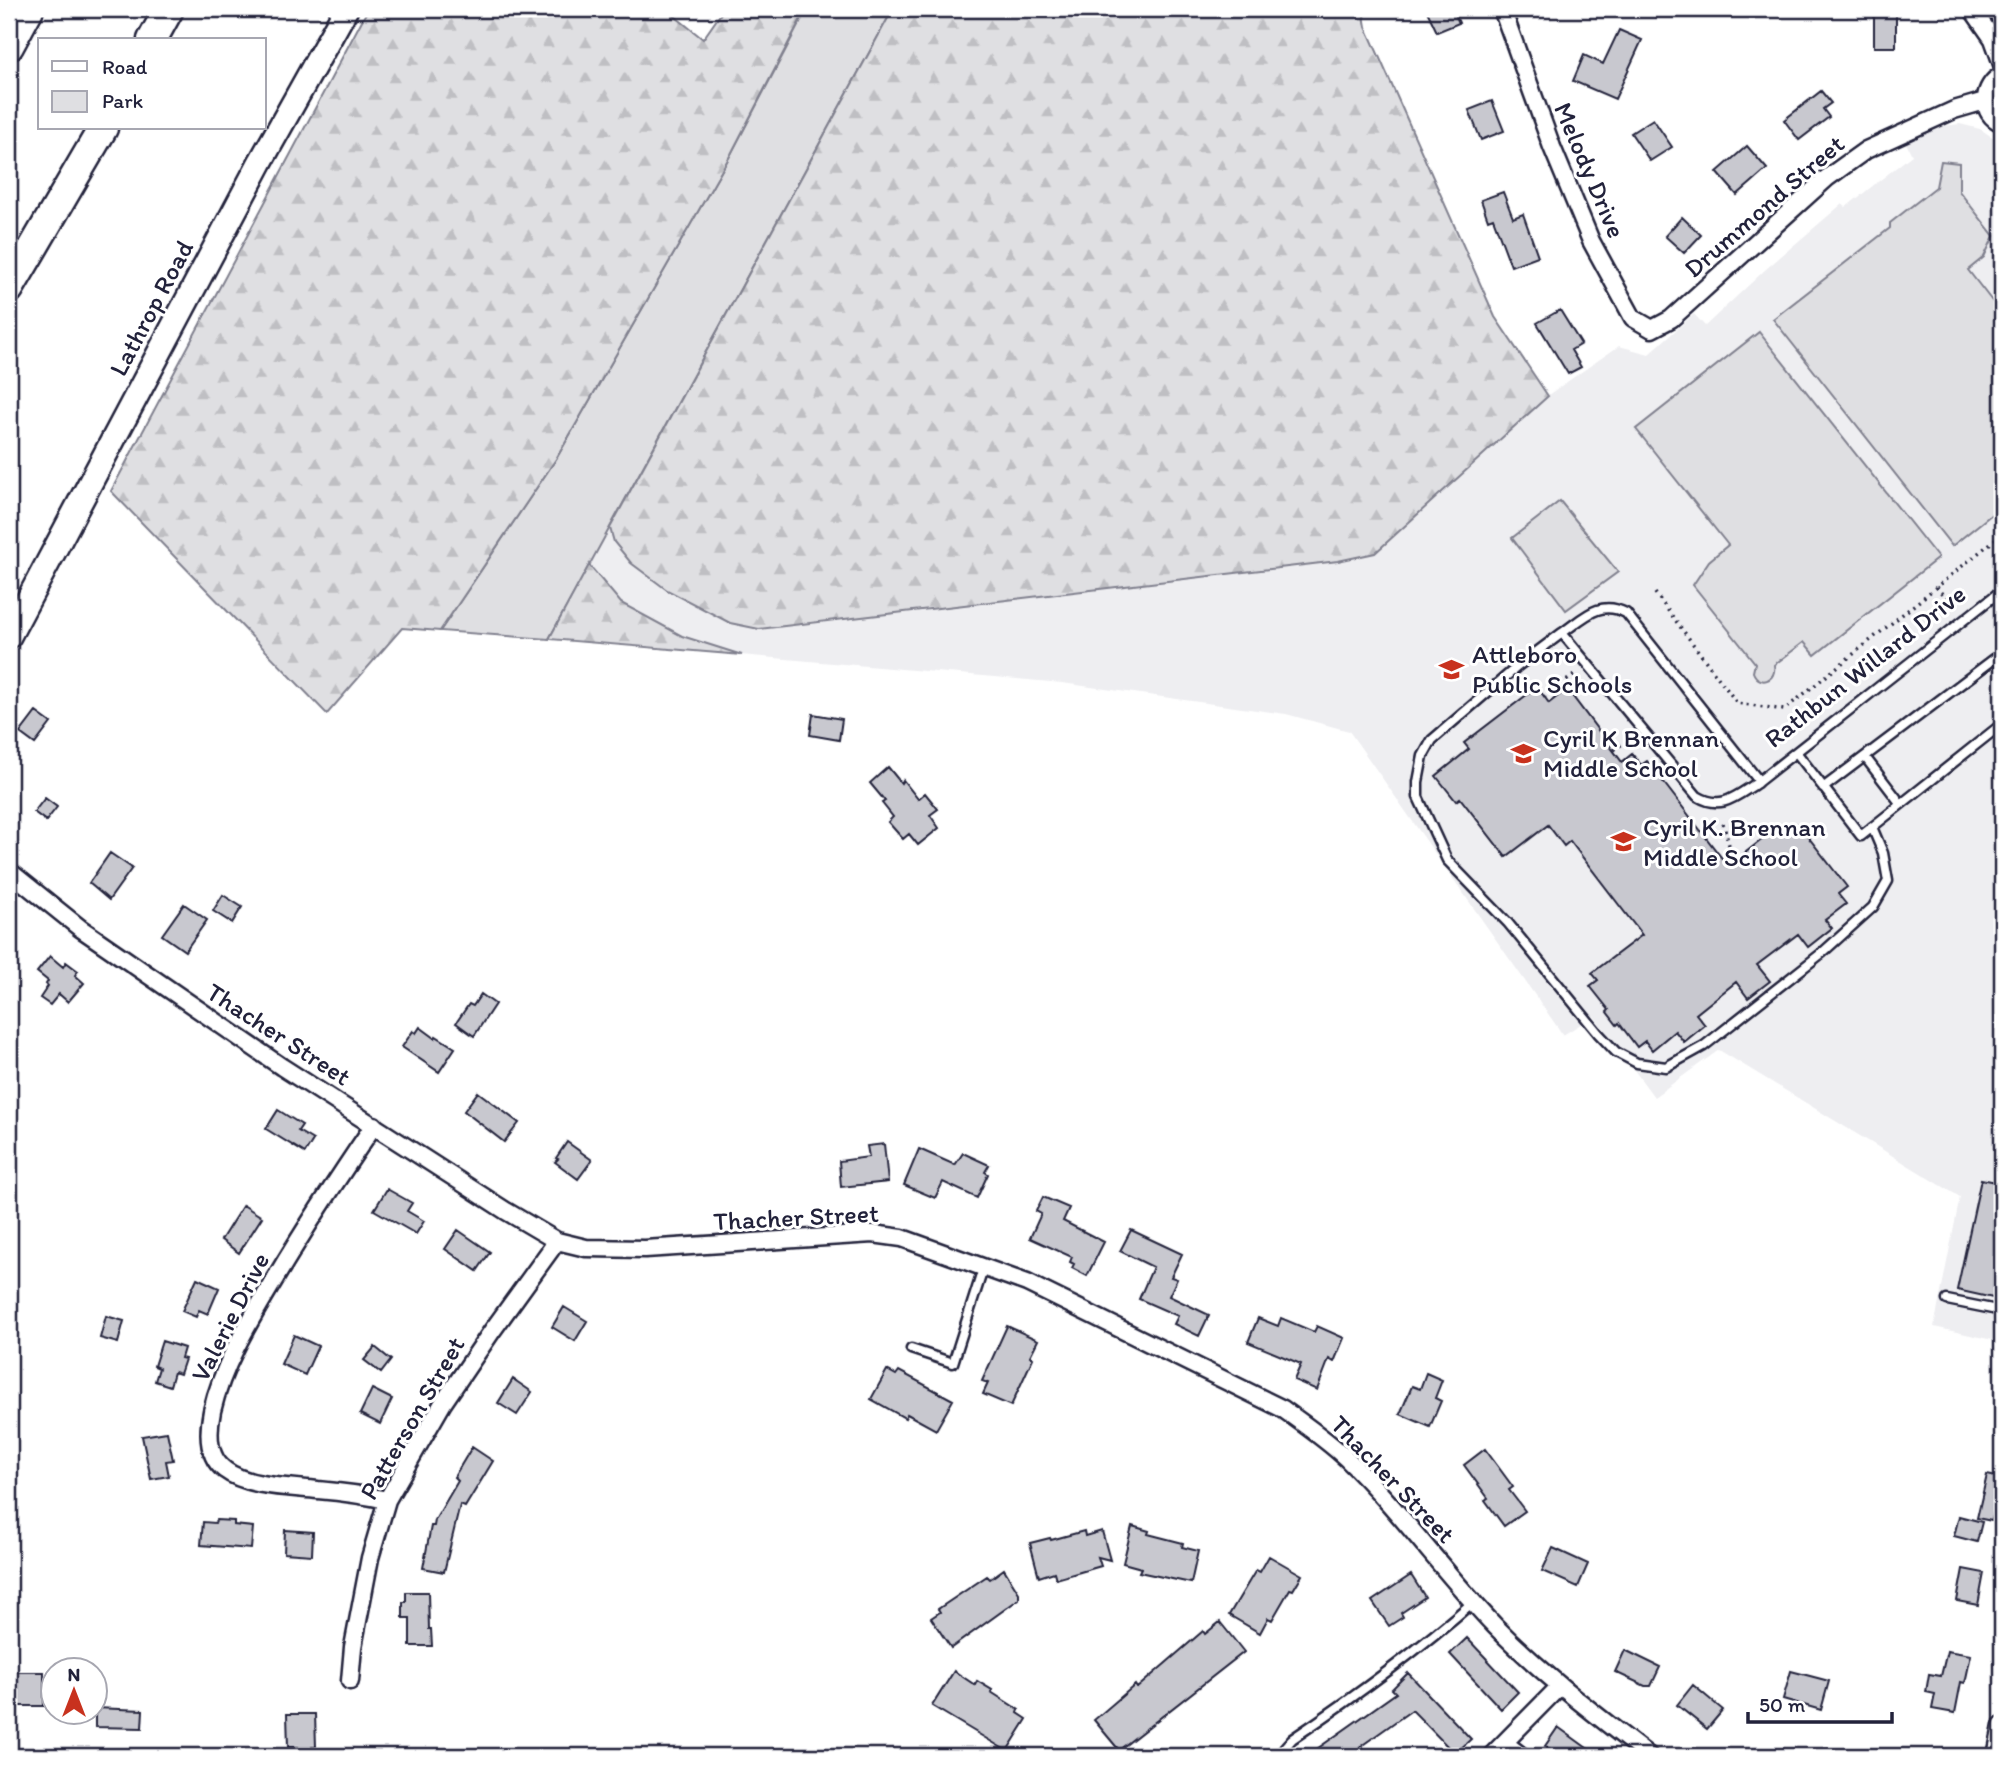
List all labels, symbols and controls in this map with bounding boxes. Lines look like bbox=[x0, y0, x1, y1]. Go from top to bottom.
legend bbox=[38, 38, 266, 130]
text: Road bbox=[102, 54, 148, 79]
text: Park bbox=[102, 88, 144, 113]
street label: Melody Drive bbox=[1547, 97, 1633, 243]
street label: Drummond Street bbox=[1677, 128, 1851, 284]
street label: Lathrop Road bbox=[102, 235, 200, 381]
street label: Rathbun Willard Drive bbox=[1758, 578, 1972, 754]
place label: Attleboro Public Schools bbox=[1472, 638, 1632, 700]
school or university icon: Attleboro Public Schools bbox=[1438, 655, 1466, 683]
place label: Cyril K Brennan Middle School bbox=[1543, 722, 1720, 784]
school or university icon: Cyril K Brennan Middle School bbox=[1509, 739, 1537, 767]
place label: Cyril K. Brennan Middle School bbox=[1643, 811, 1826, 873]
school or university icon: Cyril K. Brennan Middle School bbox=[1609, 828, 1637, 856]
street label: Thacher Street bbox=[201, 975, 357, 1093]
street label: Thacher Street bbox=[712, 1197, 880, 1237]
street label: Valerie Drive bbox=[184, 1247, 276, 1387]
street label: Patterson Street bbox=[352, 1331, 472, 1505]
street label: Thacher Street bbox=[1324, 1408, 1462, 1550]
north arrow bbox=[38, 1656, 108, 1726]
text: N bbox=[68, 1663, 80, 1686]
scale bar bbox=[1748, 1681, 1892, 1725]
text: 50 m bbox=[1759, 1692, 1806, 1717]

